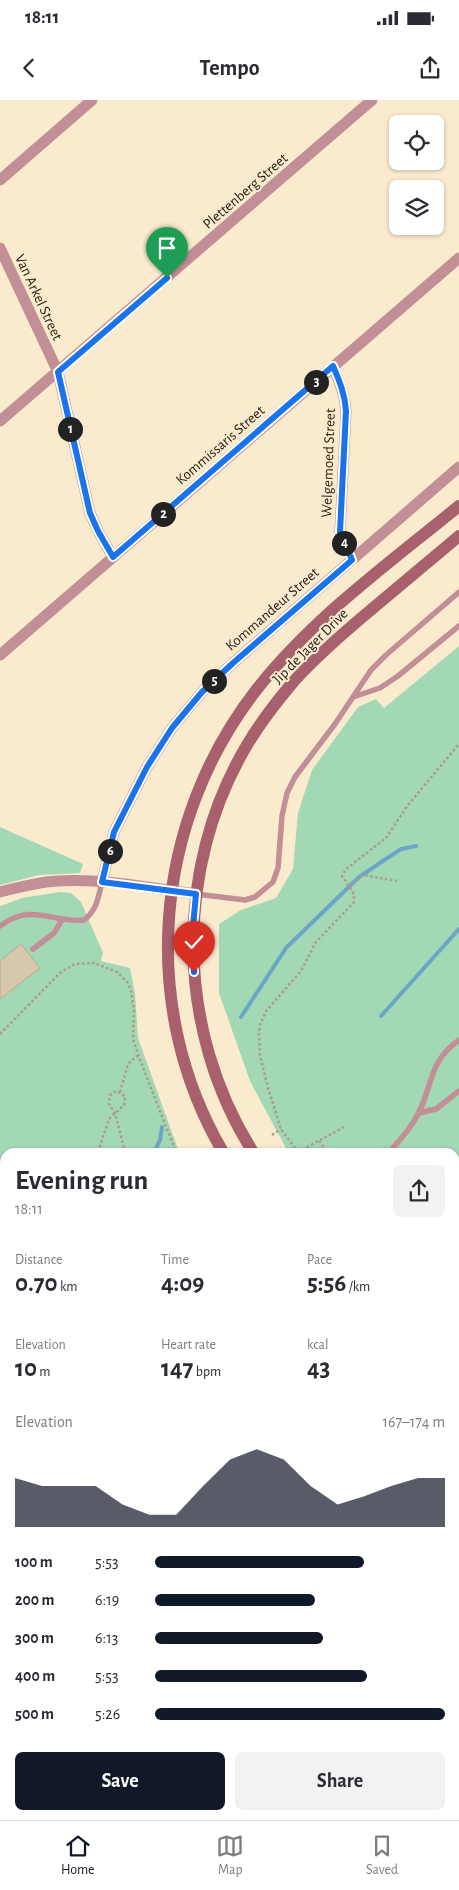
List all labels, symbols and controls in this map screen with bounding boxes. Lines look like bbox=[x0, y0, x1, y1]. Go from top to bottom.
text: 18:11 bbox=[25, 8, 59, 27]
icon: back bbox=[15, 54, 43, 82]
icon: share bbox=[416, 54, 444, 82]
text: Tempo bbox=[199, 57, 260, 79]
map controls bbox=[389, 115, 444, 235]
button: locate bbox=[389, 115, 444, 170]
street label: Plettenberg Street bbox=[200, 150, 291, 232]
button: layers bbox=[389, 180, 444, 235]
pin bbox=[146, 227, 188, 278]
icon: arrive bbox=[153, 234, 181, 262]
street label: Van Arkel Street bbox=[12, 252, 65, 343]
pin: 3 bbox=[304, 370, 328, 394]
text: 3 bbox=[313, 375, 320, 389]
street label: Kommissaris Street bbox=[173, 403, 268, 488]
street label: Welgemoed Street bbox=[319, 408, 338, 518]
pin: 1 bbox=[58, 416, 82, 442]
text: 1 bbox=[68, 422, 73, 436]
pin: 2 bbox=[150, 502, 176, 526]
text: 2 bbox=[160, 507, 167, 521]
pin: 4 bbox=[332, 530, 356, 556]
text: 4 bbox=[341, 536, 348, 550]
street label: Kommandeur Street bbox=[223, 565, 322, 654]
street label: Jip de Jager Drive bbox=[270, 606, 351, 687]
pin: 5 bbox=[202, 668, 226, 694]
text: 5 bbox=[211, 674, 218, 688]
pin: 6 bbox=[98, 838, 122, 864]
text: 6 bbox=[107, 844, 114, 858]
pin bbox=[173, 921, 215, 972]
icon: check bbox=[180, 928, 208, 956]
button: share bbox=[393, 1165, 445, 1217]
text: Evening run bbox=[15, 1167, 148, 1195]
text: 18:11 bbox=[15, 1201, 43, 1217]
text: Distance bbox=[15, 1253, 62, 1267]
text: Time bbox=[161, 1253, 189, 1267]
text: Pace bbox=[307, 1253, 332, 1267]
text: 0.70 bbox=[15, 1271, 58, 1296]
text: 4:09 bbox=[161, 1271, 204, 1296]
text: 5:56 bbox=[307, 1271, 346, 1296]
text: km bbox=[58, 1280, 77, 1294]
text: /km bbox=[346, 1280, 370, 1294]
text: Elevation bbox=[15, 1338, 66, 1352]
text: Heart rate bbox=[161, 1338, 216, 1352]
text: kcal bbox=[307, 1338, 328, 1352]
text: 10 bbox=[15, 1356, 37, 1381]
text: 147 bbox=[161, 1356, 193, 1381]
text: 43 bbox=[307, 1356, 330, 1381]
text: m bbox=[37, 1365, 51, 1379]
text: bpm bbox=[193, 1365, 221, 1379]
text: Elevation bbox=[15, 1414, 73, 1430]
text: 167–174 m bbox=[382, 1414, 445, 1430]
text: 100 m bbox=[15, 1554, 53, 1570]
text: 5:53 bbox=[95, 1554, 119, 1570]
text: 200 m bbox=[15, 1592, 55, 1608]
text: 6:19 bbox=[95, 1592, 119, 1608]
text: 300 m bbox=[15, 1630, 54, 1646]
text: 6:13 bbox=[95, 1630, 118, 1646]
text: 400 m bbox=[15, 1668, 55, 1684]
text: 5:53 bbox=[95, 1668, 119, 1684]
text: 500 m bbox=[15, 1706, 54, 1722]
text: 5:26 bbox=[95, 1706, 120, 1722]
button: Save bbox=[15, 1752, 225, 1810]
button: Share bbox=[235, 1752, 445, 1810]
tab: Home bbox=[61, 1832, 95, 1879]
tab: Map bbox=[216, 1832, 244, 1879]
tab: Saved bbox=[366, 1832, 398, 1879]

